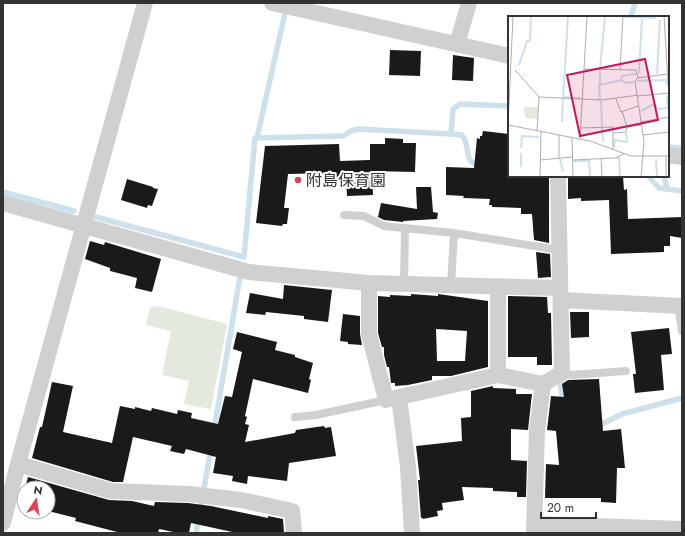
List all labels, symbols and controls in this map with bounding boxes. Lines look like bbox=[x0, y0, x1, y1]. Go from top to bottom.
inset map bbox=[508, 16, 669, 177]
place label: 附島保育園 bbox=[306, 169, 386, 192]
marker: 附島保育園 bbox=[293, 175, 303, 185]
north arrow bbox=[16, 480, 56, 520]
text: N bbox=[32, 481, 44, 499]
scale bar bbox=[541, 494, 596, 520]
text: 20 m bbox=[547, 499, 574, 517]

